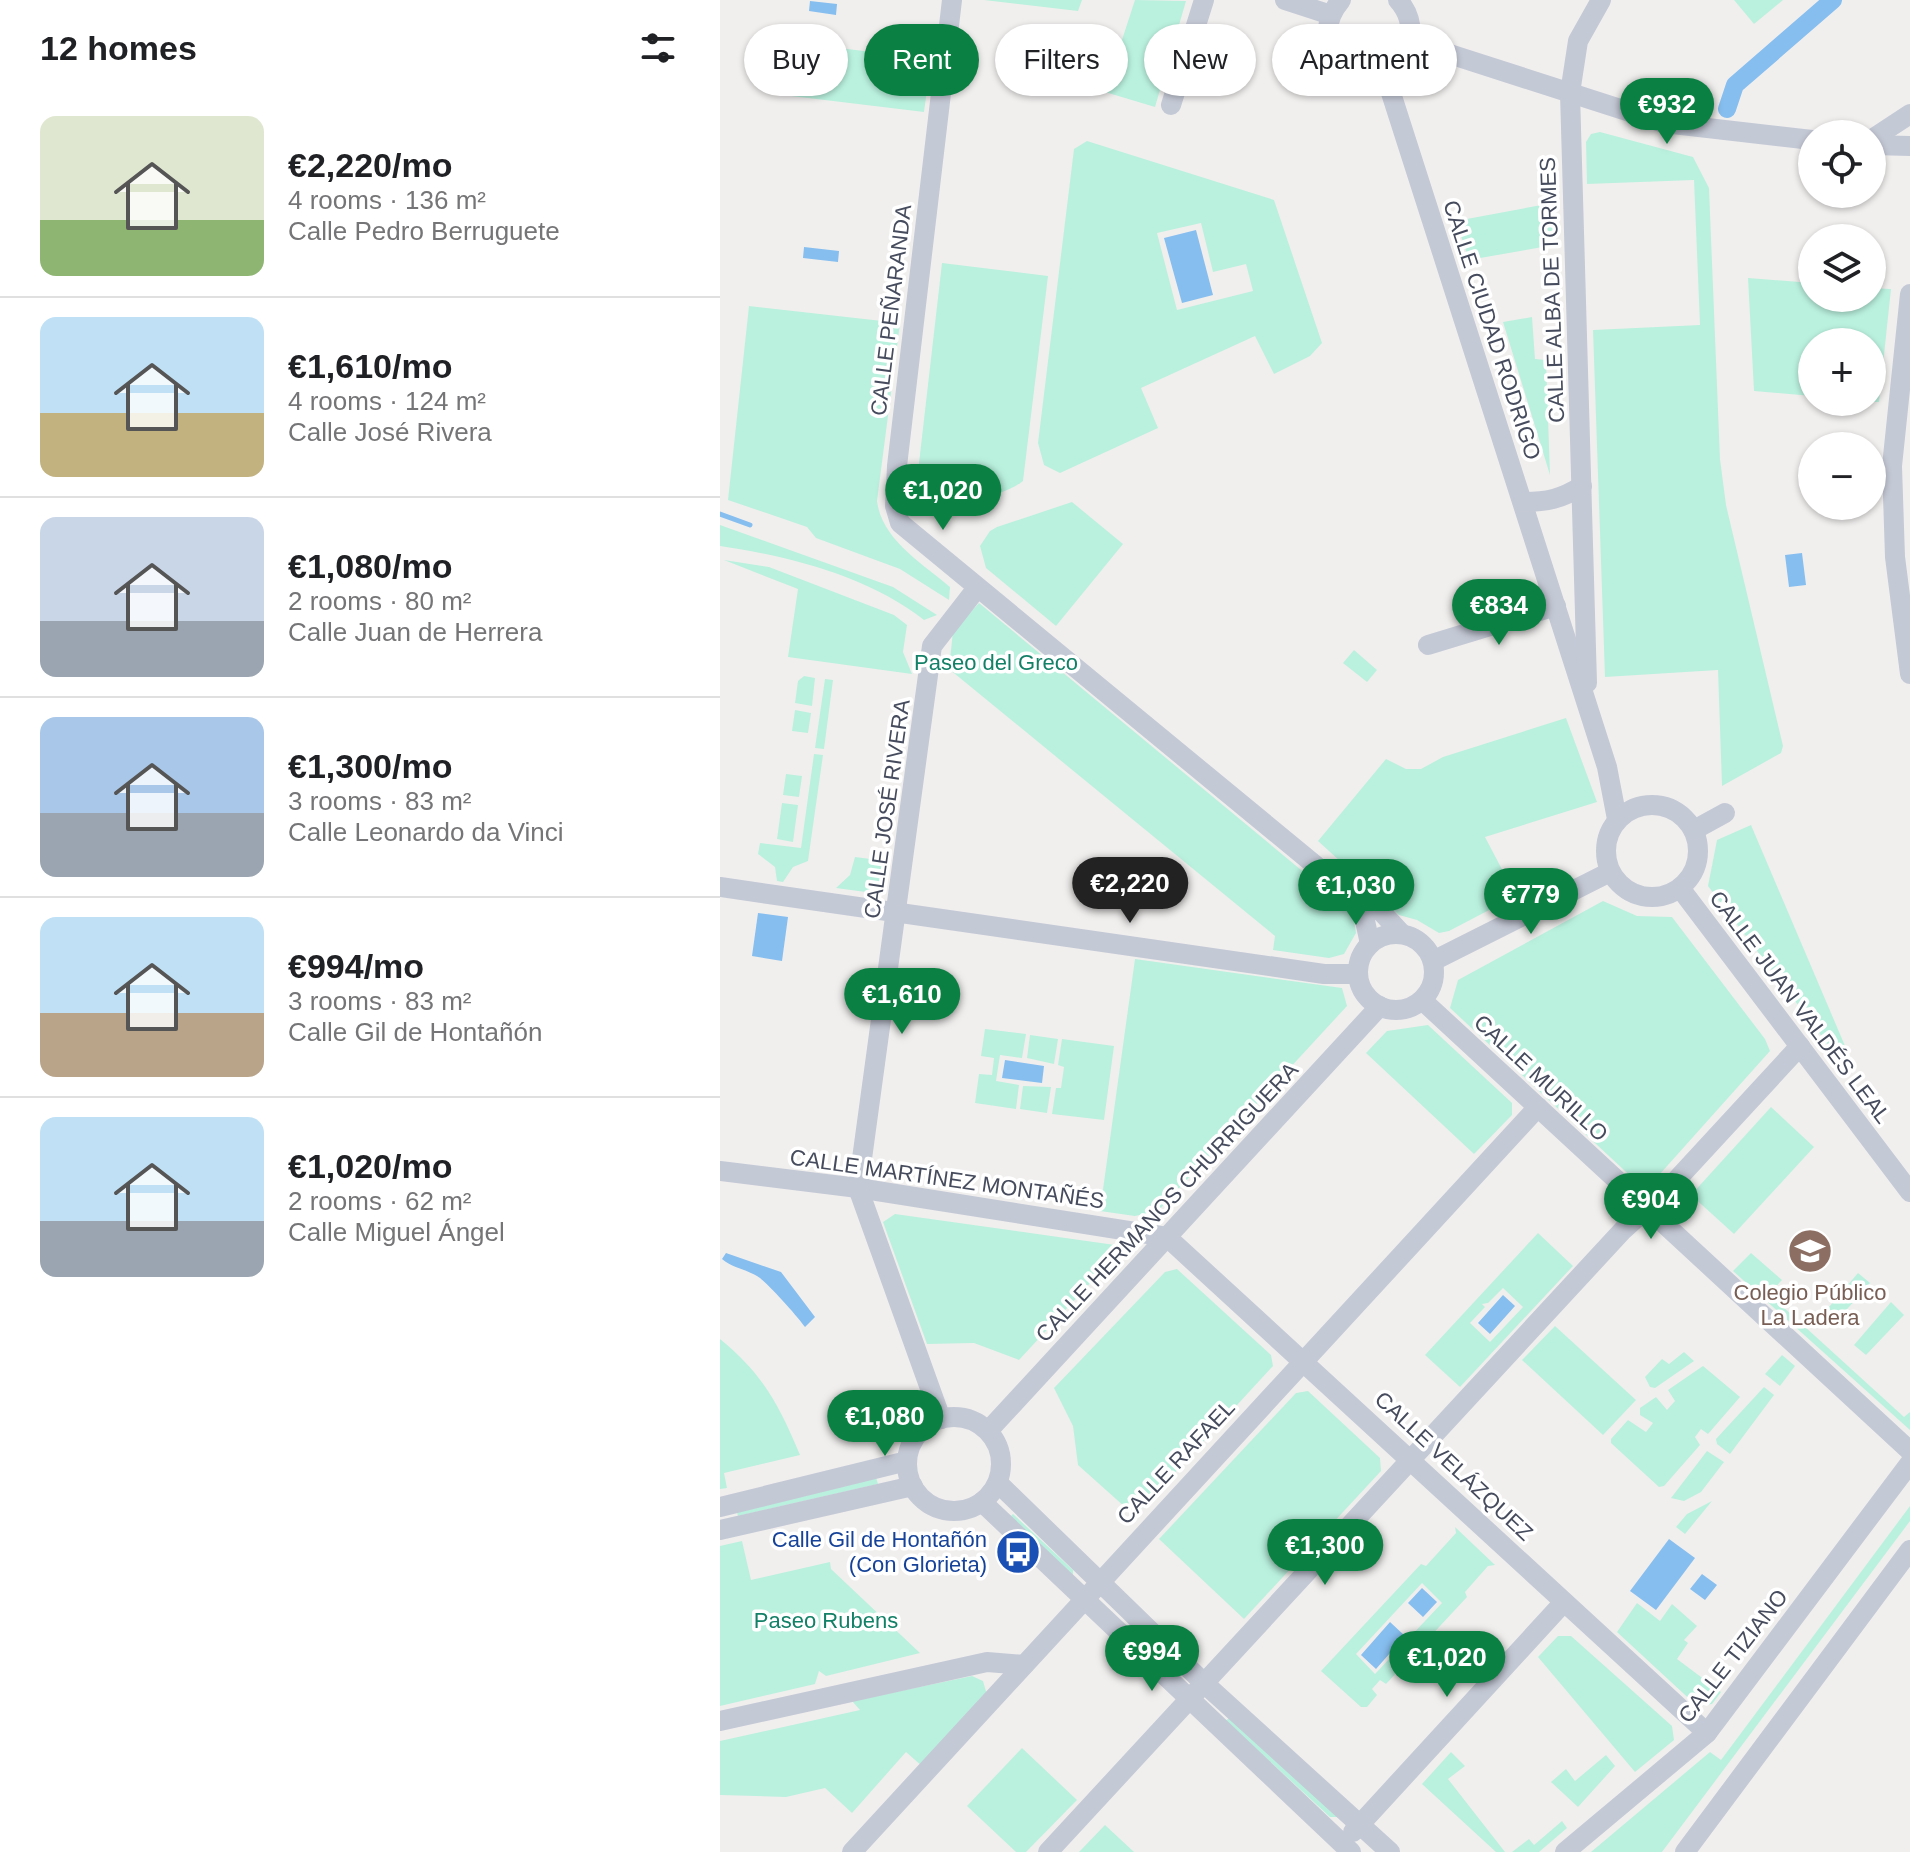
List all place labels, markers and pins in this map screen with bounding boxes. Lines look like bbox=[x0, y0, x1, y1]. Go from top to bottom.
pin: €932 bbox=[1620, 78, 1714, 146]
pin: €1,020 bbox=[878, 464, 1008, 532]
pin: €834 bbox=[1452, 579, 1546, 647]
pin: €2,220 bbox=[1065, 857, 1195, 925]
pin: €1,030 bbox=[1291, 859, 1421, 927]
pin: €779 bbox=[1484, 868, 1578, 936]
pin: €1,610 bbox=[837, 968, 967, 1036]
pin: €904 bbox=[1604, 1173, 1698, 1241]
school or university icon: Colegio Público La Ladera bbox=[1786, 1227, 1834, 1275]
place label: Colegio Público La Ladera bbox=[1734, 1280, 1886, 1330]
pin: €1,080 bbox=[820, 1390, 950, 1458]
pin: €1,300 bbox=[1260, 1519, 1390, 1587]
place label: Calle Gil de Hontañón (Con Glorieta) bbox=[772, 1527, 987, 1577]
bus stop icon: Calle Gil de Hontañón (Con Glorieta) bbox=[994, 1528, 1042, 1576]
pin: €994 bbox=[1105, 1625, 1199, 1693]
pin: €1,020 bbox=[1382, 1631, 1512, 1699]

